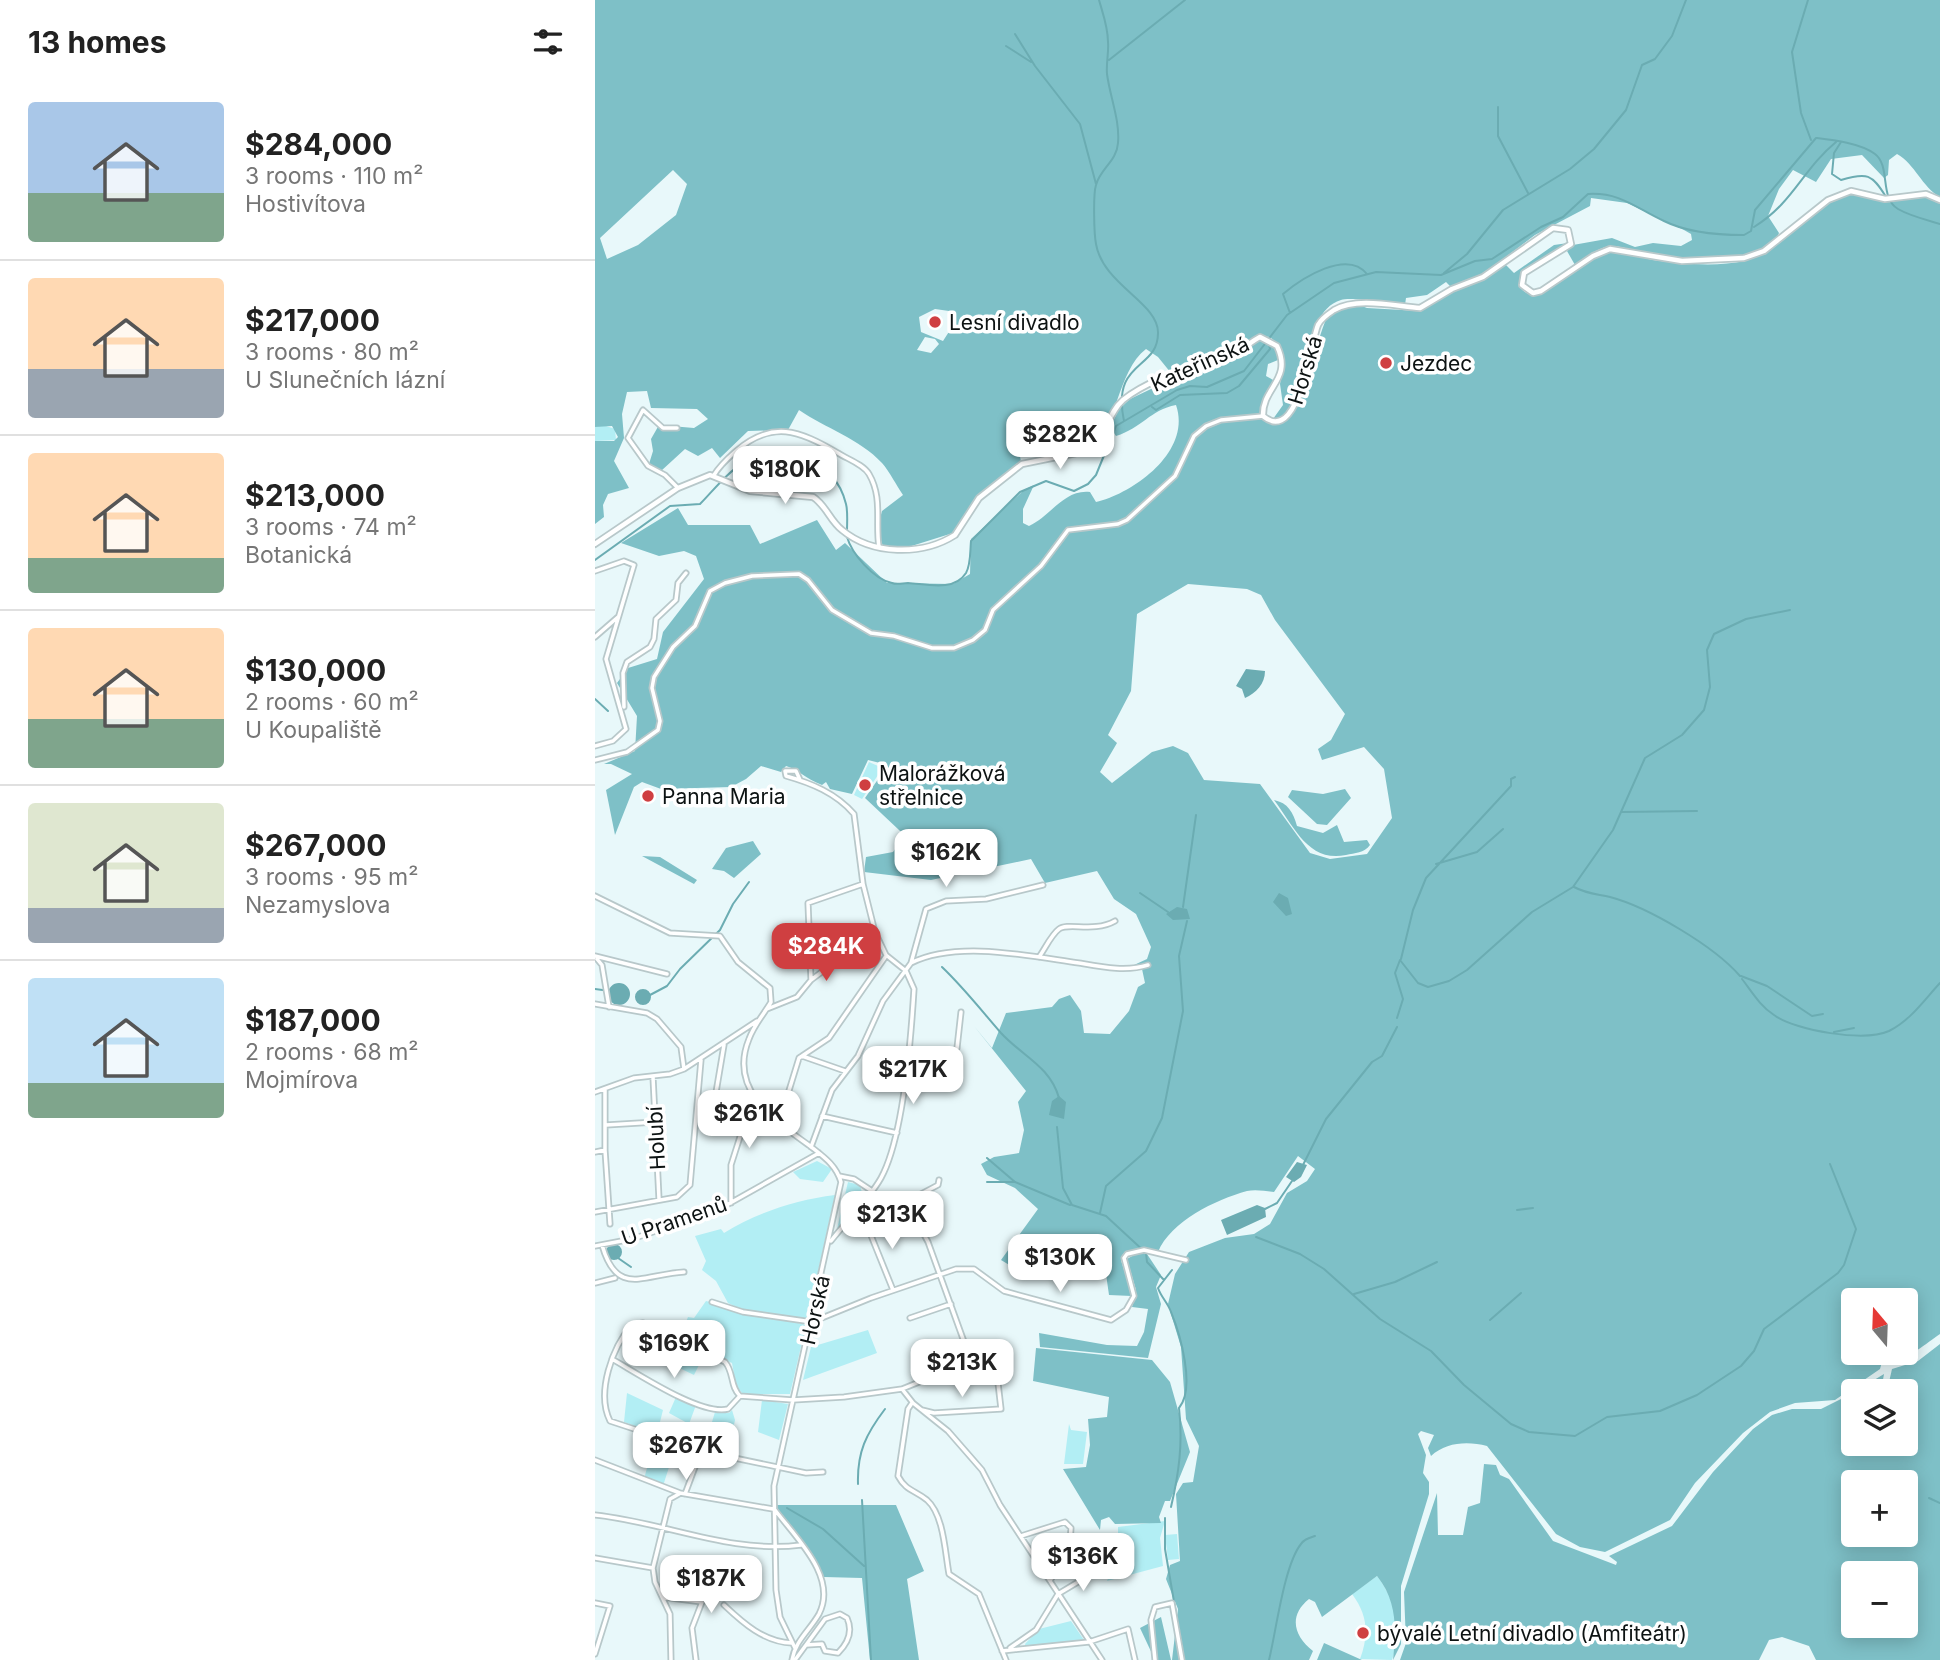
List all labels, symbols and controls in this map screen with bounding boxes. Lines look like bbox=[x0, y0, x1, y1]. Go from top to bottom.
icon: filters bbox=[529, 23, 567, 61]
text: 13 homes bbox=[28, 24, 167, 60]
text: $284,000 bbox=[245, 126, 392, 162]
icon: home bbox=[84, 130, 168, 214]
text: 3 rooms · 110 m² bbox=[245, 162, 423, 190]
text: Hostivítova bbox=[245, 190, 366, 218]
text: $217,000 bbox=[245, 302, 380, 338]
icon: home bbox=[84, 306, 168, 390]
place label: Lesní divadlo bbox=[949, 310, 1080, 335]
marker: Lesní divadlo bbox=[927, 314, 943, 330]
street label: Kateřinská bbox=[1147, 331, 1253, 397]
street label: Horská bbox=[1283, 333, 1327, 407]
text: 3 rooms · 80 m² bbox=[245, 338, 419, 366]
place label: Jezdec bbox=[1400, 351, 1472, 376]
marker: Jezdec bbox=[1378, 355, 1394, 371]
text: U Slunečních lázní bbox=[245, 366, 445, 394]
pin: $282K bbox=[1011, 412, 1109, 471]
text: $282K bbox=[1022, 420, 1098, 448]
pin: $180K bbox=[736, 447, 834, 506]
text: $180K bbox=[749, 455, 821, 483]
text: $213,000 bbox=[245, 477, 385, 513]
icon: home bbox=[84, 481, 168, 565]
text: 3 rooms · 74 m² bbox=[245, 513, 417, 541]
text: Botanická bbox=[245, 541, 352, 569]
text: $130,000 bbox=[245, 652, 386, 688]
icon: home bbox=[84, 656, 168, 740]
text: 2 rooms · 60 m² bbox=[245, 688, 419, 716]
text: U Koupaliště bbox=[245, 716, 382, 744]
place label: Malorážková střelnice bbox=[879, 761, 1005, 810]
marker: Malorážková střelnice bbox=[857, 777, 873, 793]
place label: Panna Maria bbox=[662, 784, 786, 809]
marker: Panna Maria bbox=[640, 788, 656, 804]
text: $267,000 bbox=[245, 827, 387, 863]
pin: $162K bbox=[897, 830, 995, 889]
icon: home bbox=[84, 831, 168, 915]
text: $162K bbox=[911, 838, 981, 866]
text: 3 rooms · 95 m² bbox=[245, 863, 418, 891]
text: Nezamyslova bbox=[245, 891, 391, 919]
pin: $284K bbox=[777, 923, 875, 983]
text: $284K bbox=[788, 932, 864, 960]
text: $187,000 bbox=[245, 1002, 381, 1038]
icon: home bbox=[84, 1006, 168, 1090]
text: 2 rooms · 68 m² bbox=[245, 1038, 418, 1066]
pin: $217K bbox=[864, 1046, 962, 1106]
text: $217K bbox=[878, 1055, 948, 1083]
text: Mojmírova bbox=[245, 1066, 358, 1094]
pin: $261K bbox=[700, 1090, 798, 1150]
text: $261K bbox=[714, 1099, 784, 1127]
street label: Holubí bbox=[642, 1105, 670, 1170]
street label: U Pramenů bbox=[618, 1191, 730, 1251]
pin: $213K bbox=[843, 1192, 941, 1251]
text: $213K bbox=[857, 1200, 927, 1228]
pin: $130K bbox=[1011, 1234, 1109, 1294]
text: $130K bbox=[1024, 1243, 1096, 1271]
street label: Horská bbox=[795, 1273, 835, 1347]
north arrow bbox=[1841, 1288, 1918, 1365]
map controls bbox=[1841, 1288, 1918, 1638]
pin: $169K bbox=[625, 1320, 723, 1380]
text: $169K bbox=[638, 1329, 710, 1357]
pin: $213K bbox=[913, 1340, 1011, 1399]
text: $213K bbox=[927, 1348, 997, 1376]
button: layers bbox=[1841, 1379, 1918, 1456]
pin: $267K bbox=[637, 1422, 735, 1482]
text: $267K bbox=[649, 1431, 723, 1459]
button: + bbox=[1841, 1470, 1918, 1547]
pin: $136K bbox=[1034, 1534, 1132, 1593]
text: $136K bbox=[1047, 1542, 1119, 1570]
pin: $187K bbox=[662, 1556, 760, 1615]
button: − bbox=[1841, 1561, 1918, 1638]
text: $187K bbox=[676, 1564, 746, 1592]
place label: bývalé Letní divadlo (Amfiteátr) bbox=[1377, 1621, 1687, 1646]
marker: bývalé Letní divadlo (Amfiteátr) bbox=[1355, 1625, 1371, 1641]

